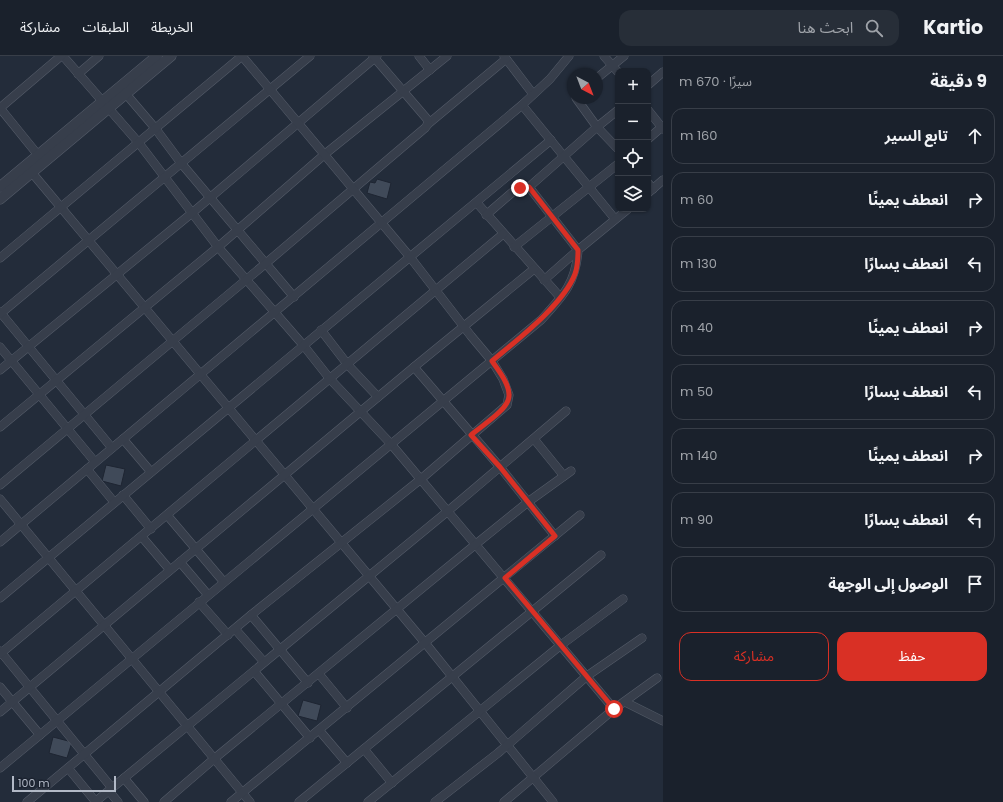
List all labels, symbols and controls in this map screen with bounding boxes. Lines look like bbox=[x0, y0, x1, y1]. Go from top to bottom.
search box bbox=[619, 10, 899, 46]
text: Kartio bbox=[923, 14, 983, 41]
text: مشاركة bbox=[20, 17, 60, 37]
text: الطبقات bbox=[82, 17, 129, 37]
text: الخريطة bbox=[151, 17, 193, 37]
text: ابحث هنا bbox=[798, 17, 853, 38]
icon: search bbox=[863, 17, 885, 39]
north arrow bbox=[567, 68, 603, 104]
map controls bbox=[615, 68, 651, 212]
button: + bbox=[615, 68, 651, 104]
text: 9 دقيقة bbox=[930, 69, 987, 93]
text: سيرًا · 670 m bbox=[679, 72, 752, 91]
button: − bbox=[615, 104, 651, 140]
text: تابع السير bbox=[885, 125, 948, 146]
icon: ahead bbox=[964, 125, 986, 147]
text: 160 m bbox=[680, 126, 717, 145]
button: locate bbox=[615, 140, 651, 176]
button: layers bbox=[615, 176, 651, 212]
route end bbox=[511, 179, 529, 197]
text: انعطف يمينًا bbox=[868, 189, 948, 210]
icon: right bbox=[964, 189, 986, 211]
text: 60 m bbox=[680, 190, 713, 209]
text: انعطف يسارًا bbox=[864, 253, 948, 274]
icon: left bbox=[964, 253, 986, 275]
text: 130 m bbox=[680, 254, 717, 273]
text: انعطف يمينًا bbox=[868, 317, 948, 338]
icon: right bbox=[964, 317, 986, 339]
text: 40 m bbox=[680, 318, 713, 337]
text: انعطف يسارًا bbox=[864, 381, 948, 402]
icon: left bbox=[964, 381, 986, 403]
text: 50 m bbox=[680, 382, 713, 401]
text: انعطف يمينًا bbox=[868, 445, 948, 466]
icon: right bbox=[964, 445, 986, 467]
text: 140 m bbox=[680, 446, 717, 465]
text: انعطف يسارًا bbox=[864, 509, 948, 530]
icon: left bbox=[964, 509, 986, 531]
text: 90 m bbox=[680, 510, 713, 529]
text: الوصول إلى الوجهة bbox=[828, 573, 948, 594]
icon: arrive bbox=[964, 573, 986, 595]
button: مشاركة bbox=[679, 632, 829, 681]
button: حفظ bbox=[837, 632, 987, 681]
route start bbox=[605, 700, 623, 718]
scale bar bbox=[12, 774, 116, 793]
text: 100 m bbox=[18, 775, 50, 791]

